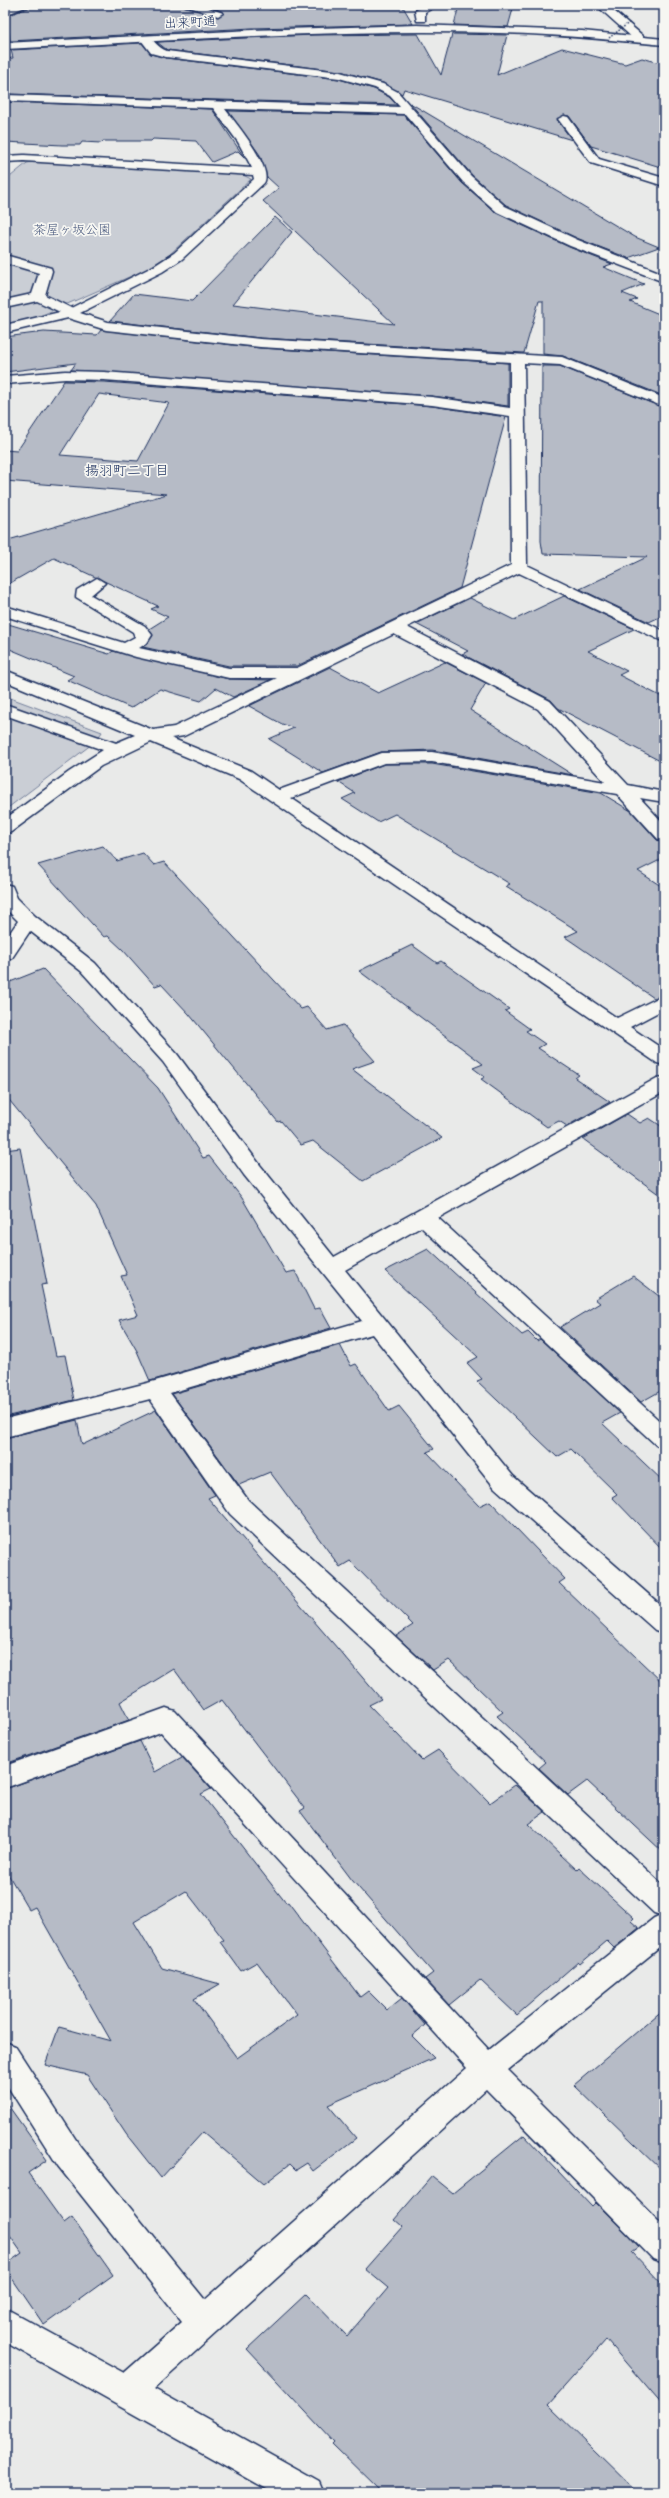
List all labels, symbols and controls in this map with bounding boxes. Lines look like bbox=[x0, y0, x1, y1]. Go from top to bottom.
street label: 出来町通 bbox=[164, 12, 216, 34]
park label: 茶屋ヶ坂公園 bbox=[33, 221, 111, 240]
district label: 揚羽町二丁目 bbox=[85, 461, 169, 482]

